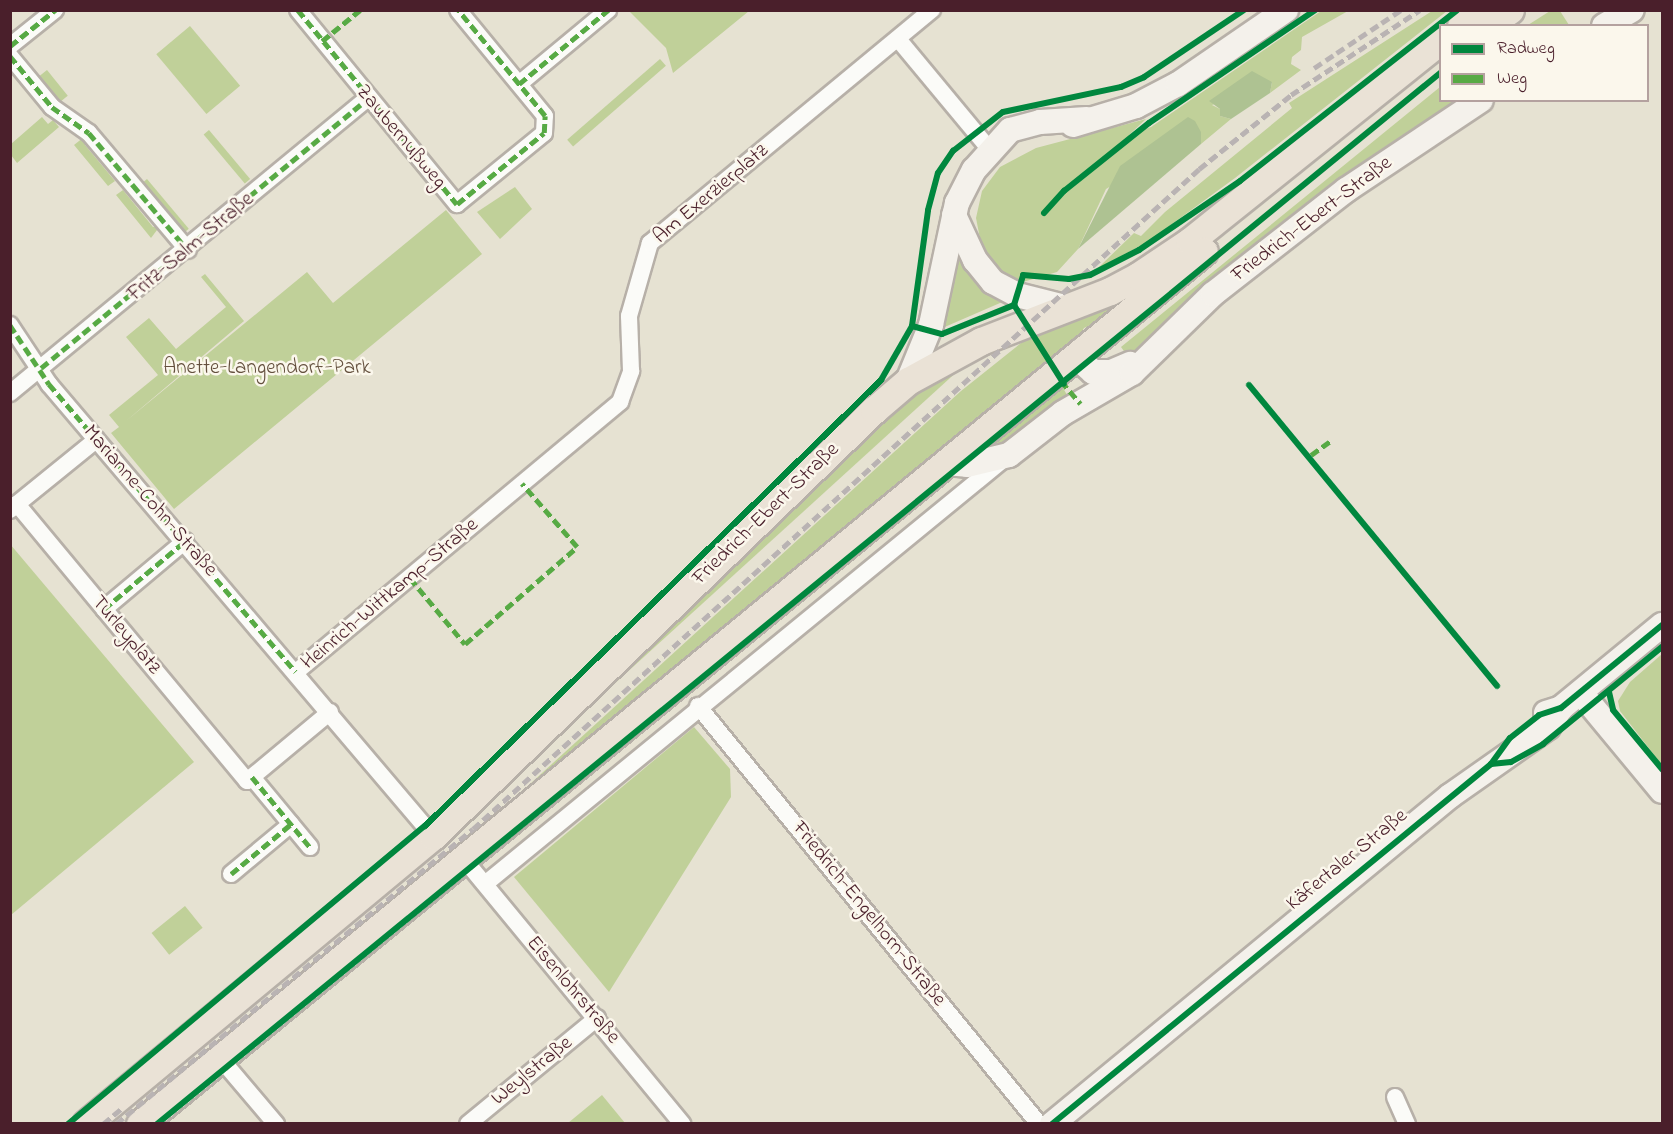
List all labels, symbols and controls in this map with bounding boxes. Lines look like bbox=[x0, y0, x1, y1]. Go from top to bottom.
legend bbox=[1439, 24, 1649, 102]
text: Radweg bbox=[1497, 36, 1555, 62]
text: Weg bbox=[1497, 66, 1527, 92]
street label: Zaubernußweg bbox=[350, 80, 452, 194]
street label: Am Exerzierplatz bbox=[648, 139, 774, 249]
street label: Friedrich-Ebert-Straße bbox=[1227, 150, 1397, 288]
street label: Fritz-Salm-Straße bbox=[123, 187, 259, 307]
park label: Anette-Langendorf-Park bbox=[163, 355, 371, 381]
street label: Marianne-Cohn-Straße bbox=[77, 420, 223, 582]
street label: Friedrich-Ebert-Straße bbox=[687, 437, 845, 591]
street label: Heinrich-Wittkamp-Straße bbox=[296, 513, 484, 675]
street label: Turleyplatz bbox=[86, 590, 166, 680]
street label: Käfertaler Straße bbox=[1281, 804, 1413, 916]
street label: Friedrich-Engelhorn-Straße bbox=[787, 816, 951, 1012]
street label: Eisenlohrstraße bbox=[521, 931, 625, 1049]
street label: Weylstraße bbox=[486, 1031, 578, 1111]

